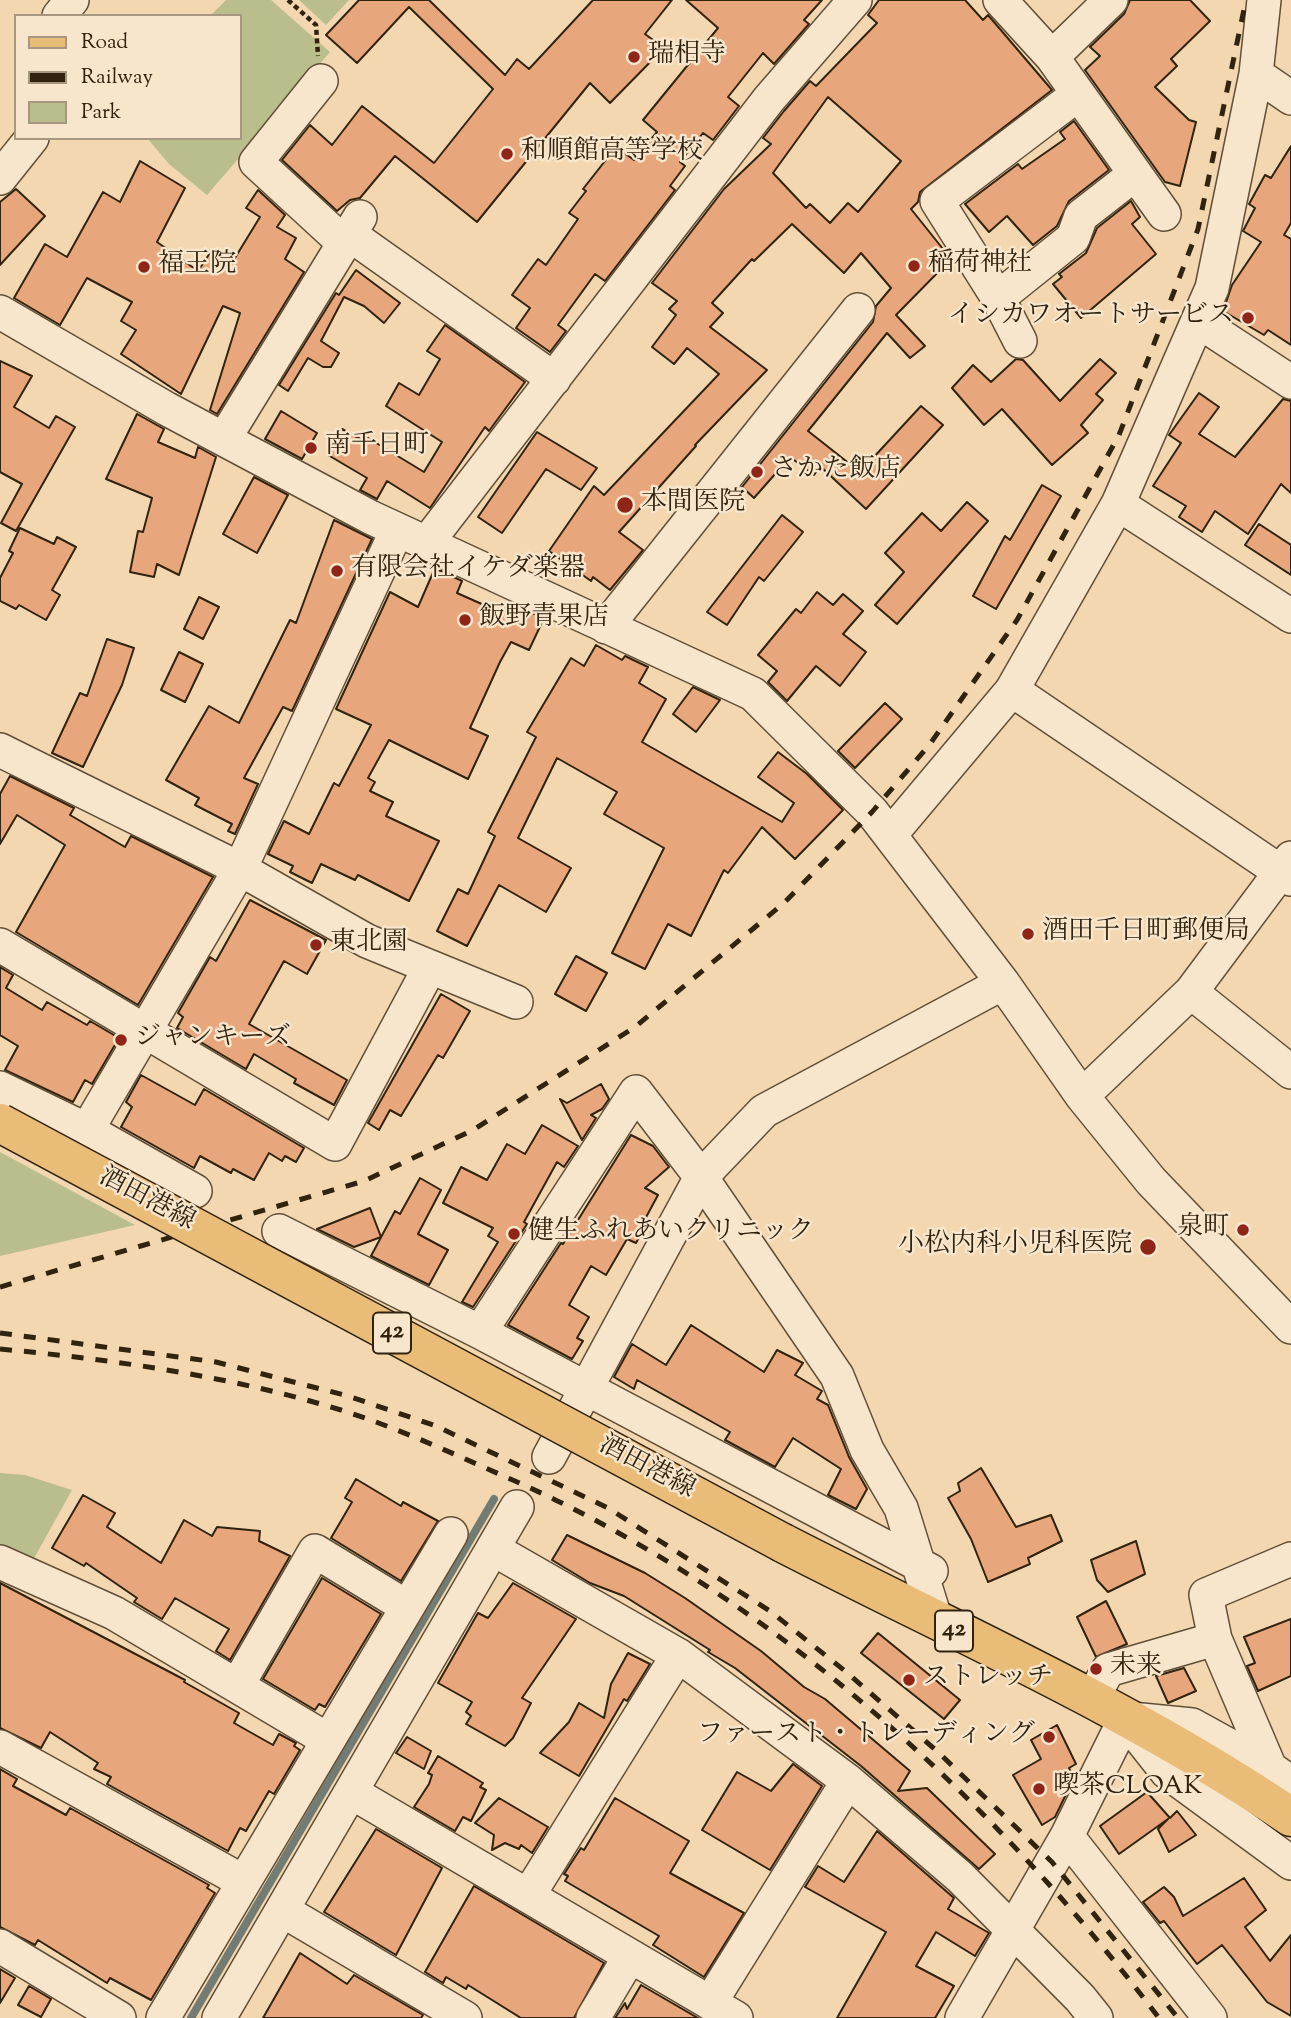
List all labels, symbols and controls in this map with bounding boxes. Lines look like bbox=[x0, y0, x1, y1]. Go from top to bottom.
legend bbox=[14, 14, 242, 140]
text: Road bbox=[81, 28, 128, 58]
place label: 瑞相寺 bbox=[648, 41, 726, 73]
marker: 瑞相寺 bbox=[626, 49, 642, 65]
text: Railway bbox=[81, 63, 153, 93]
text: Park bbox=[81, 98, 121, 128]
place label: 和順館高等学校 bbox=[521, 138, 703, 170]
marker: 和順館高等学校 bbox=[499, 146, 515, 162]
place label: 稲荷神社 bbox=[928, 250, 1032, 282]
place label: 福王院 bbox=[158, 251, 236, 283]
marker: 稲荷神社 bbox=[906, 258, 922, 274]
marker: 福王院 bbox=[136, 259, 152, 275]
place label: イシカワオートサービス bbox=[948, 302, 1234, 334]
marker: イシカワオートサービス bbox=[1240, 310, 1256, 326]
place label: 南千日町 bbox=[325, 432, 429, 464]
marker: 南千日町 bbox=[303, 440, 319, 456]
place label: さかた飯店 bbox=[771, 456, 901, 488]
marker: さかた飯店 bbox=[749, 464, 765, 480]
place label: 本間医院 bbox=[641, 489, 745, 521]
marker: 本間医院 bbox=[615, 495, 635, 515]
place label: 有限会社イケダ楽器 bbox=[351, 555, 585, 587]
marker: 有限会社イケダ楽器 bbox=[329, 563, 345, 579]
place label: 飯野青果店 bbox=[479, 604, 609, 636]
marker: 飯野青果店 bbox=[457, 612, 473, 628]
place label: 酒田千日町郵便局 bbox=[1042, 918, 1250, 950]
marker: 酒田千日町郵便局 bbox=[1020, 926, 1036, 942]
place label: 東北園 bbox=[330, 929, 408, 961]
marker: 東北園 bbox=[308, 937, 324, 953]
place label: ジャンキーズ bbox=[135, 1024, 291, 1056]
marker: ジャンキーズ bbox=[113, 1032, 129, 1048]
street label: 酒田港線 bbox=[93, 1163, 199, 1239]
place label: 泉町 bbox=[1177, 1214, 1229, 1246]
place label: 健生ふれあいクリニック bbox=[528, 1218, 814, 1250]
marker: 泉町 bbox=[1235, 1222, 1251, 1238]
marker: 健生ふれあいクリニック bbox=[506, 1226, 522, 1242]
place label: 小松内科小児科医院 bbox=[898, 1231, 1132, 1263]
marker: 小松内科小児科医院 bbox=[1138, 1237, 1158, 1257]
road number: 42 bbox=[373, 1312, 411, 1353]
street label: 酒田港線 bbox=[593, 1431, 699, 1507]
road number: 42 bbox=[935, 1610, 973, 1652]
place label: 未来 bbox=[1110, 1653, 1162, 1685]
marker: 未来 bbox=[1088, 1661, 1104, 1677]
place label: ストレッチ bbox=[923, 1664, 1053, 1696]
marker: ストレッチ bbox=[901, 1672, 917, 1688]
place label: ファースト・トレーディング bbox=[697, 1721, 1035, 1753]
marker: ファースト・トレーディング bbox=[1041, 1729, 1057, 1745]
place label: 喫茶CLOAK bbox=[1053, 1773, 1202, 1805]
marker: 喫茶CLOAK bbox=[1031, 1781, 1047, 1797]

